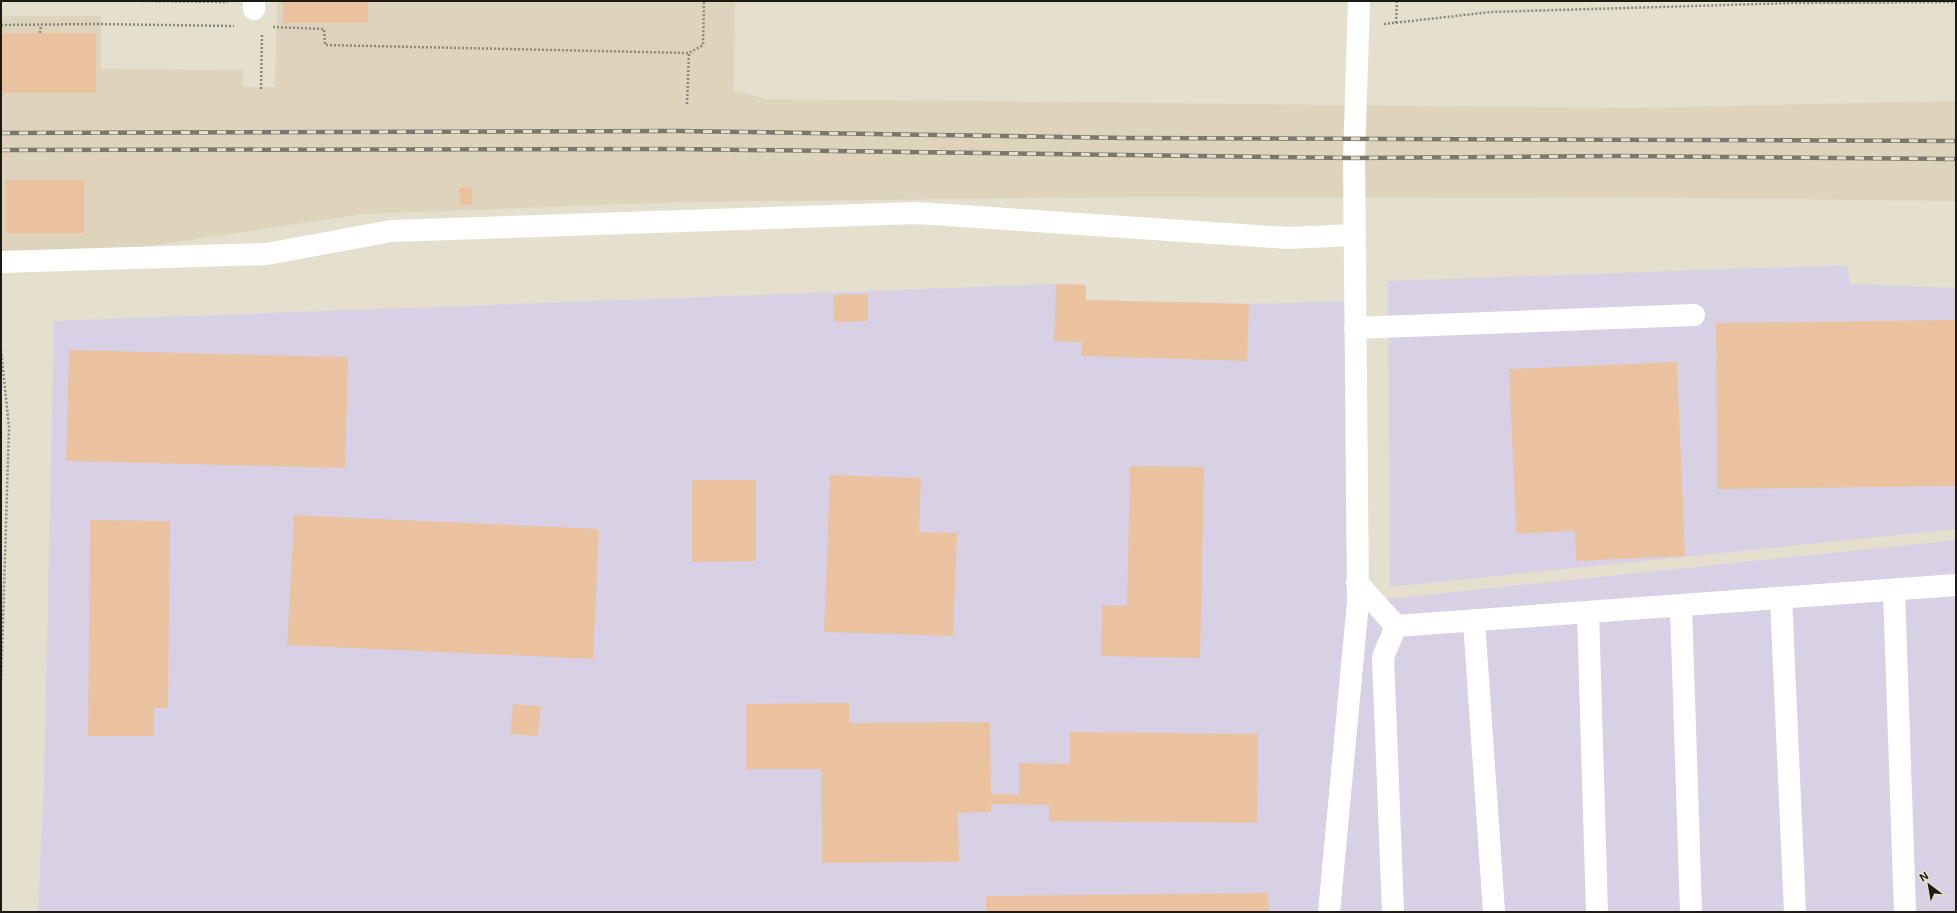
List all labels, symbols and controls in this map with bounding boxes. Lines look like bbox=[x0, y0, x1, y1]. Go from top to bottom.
north arrow bbox=[1909, 865, 1949, 905]
text: N bbox=[1917, 868, 1931, 884]

